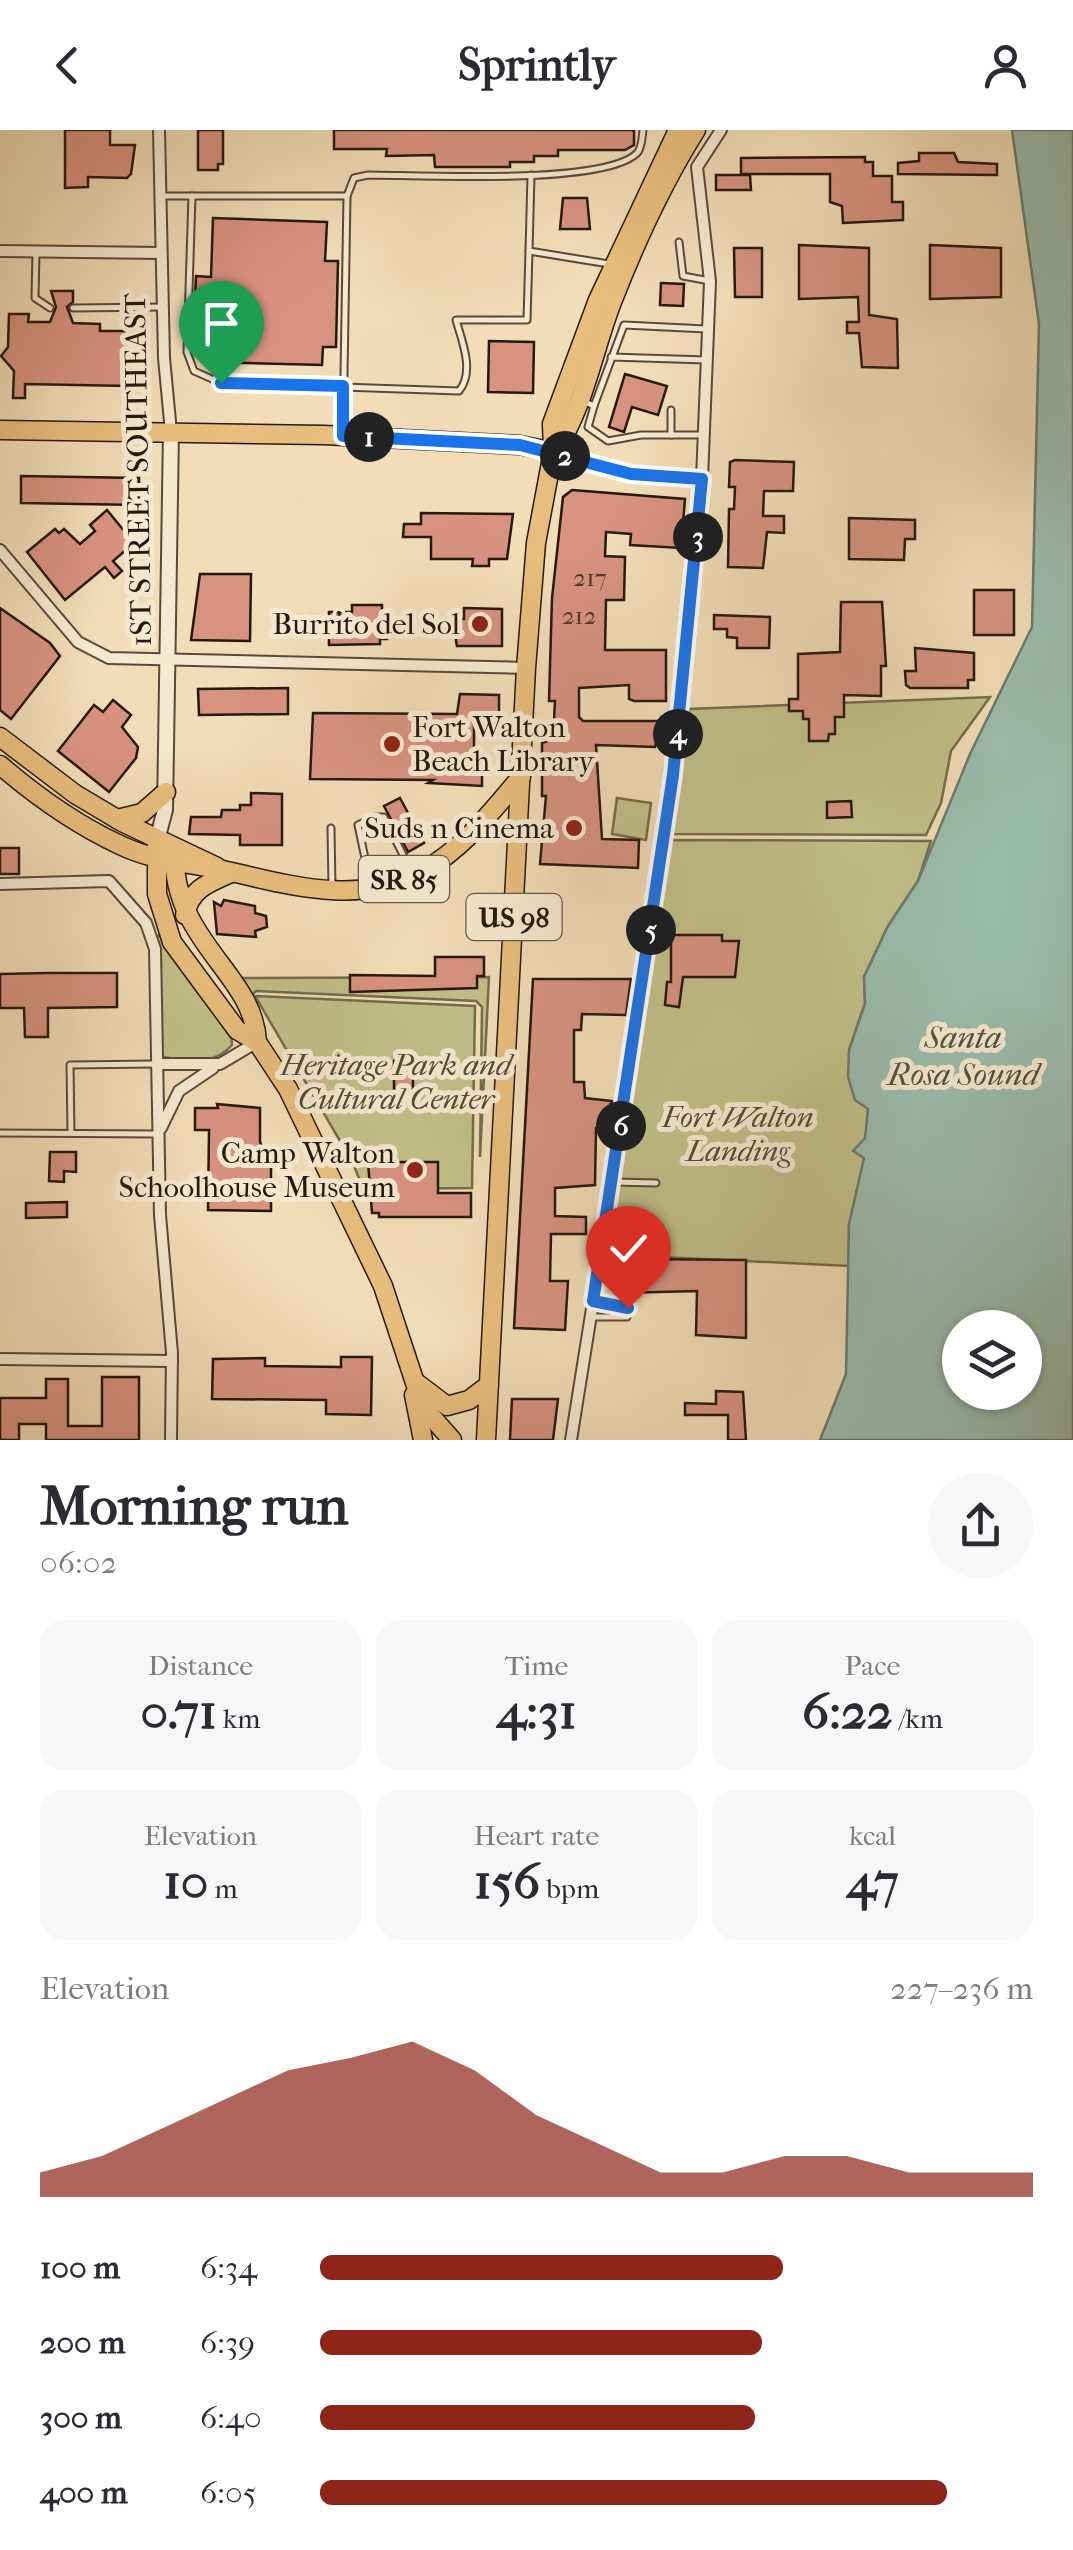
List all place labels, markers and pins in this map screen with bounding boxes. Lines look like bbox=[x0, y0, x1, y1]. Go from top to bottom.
pin bbox=[179, 281, 264, 384]
pin: 1 bbox=[344, 412, 394, 462]
pin: 2 bbox=[540, 431, 590, 481]
pin: 3 bbox=[673, 512, 723, 562]
place label: Burrito del Sol bbox=[272, 607, 460, 642]
marker: Burrito del Sol bbox=[469, 613, 491, 635]
pin: 4 bbox=[653, 709, 703, 759]
place label: Fort Walton Beach Library bbox=[412, 710, 595, 779]
marker: Fort Walton Beach Library bbox=[381, 733, 403, 755]
place label: Suds n Cinema bbox=[364, 811, 555, 846]
marker: Suds n Cinema bbox=[563, 817, 585, 839]
pin: 5 bbox=[626, 905, 676, 955]
pin: 6 bbox=[596, 1101, 646, 1151]
place label: Camp Walton Schoolhouse Museum bbox=[118, 1136, 396, 1205]
marker: Camp Walton Schoolhouse Museum bbox=[404, 1159, 426, 1181]
pin bbox=[586, 1206, 671, 1309]

